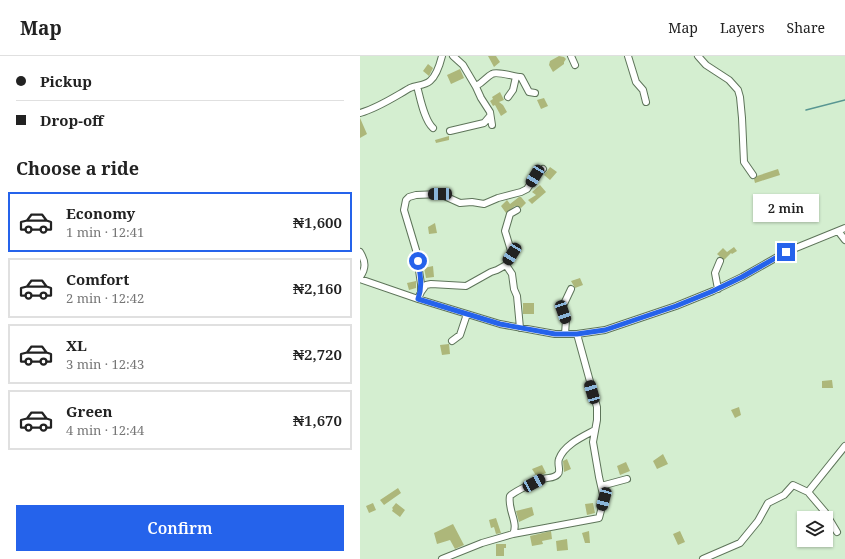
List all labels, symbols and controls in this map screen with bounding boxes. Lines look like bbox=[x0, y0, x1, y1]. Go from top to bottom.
text: Map bbox=[20, 15, 62, 41]
text: Map bbox=[668, 18, 698, 37]
text: Layers bbox=[720, 18, 765, 37]
text: Share bbox=[787, 18, 825, 37]
text: Pickup bbox=[40, 71, 92, 91]
text: Drop-off bbox=[40, 110, 104, 130]
text: Choose a ride bbox=[16, 156, 139, 180]
car bbox=[524, 163, 546, 189]
car bbox=[428, 188, 452, 200]
callout: 2 min bbox=[753, 194, 819, 222]
text: 2 min bbox=[768, 199, 804, 217]
text: Economy bbox=[66, 203, 135, 223]
icon: car bbox=[18, 204, 54, 240]
text: ₦1,600 bbox=[293, 212, 342, 232]
text: 1 min · 12:41 bbox=[66, 223, 144, 241]
car bbox=[501, 241, 523, 267]
route end bbox=[777, 243, 795, 261]
route start bbox=[409, 252, 427, 270]
text: Comfort bbox=[66, 269, 129, 289]
icon: car bbox=[18, 270, 54, 306]
text: ₦2,160 bbox=[293, 278, 342, 298]
text: 2 min · 12:42 bbox=[66, 289, 144, 307]
car bbox=[553, 299, 573, 325]
text: XL bbox=[66, 335, 87, 355]
icon: car bbox=[18, 336, 54, 372]
text: ₦2,720 bbox=[293, 344, 342, 364]
text: 3 min · 12:43 bbox=[66, 355, 144, 373]
car bbox=[583, 379, 601, 405]
text: Green bbox=[66, 401, 113, 421]
icon: car bbox=[18, 402, 54, 438]
text: ₦1,670 bbox=[293, 410, 342, 430]
text: 4 min · 12:44 bbox=[66, 421, 144, 439]
car bbox=[521, 472, 547, 494]
car bbox=[595, 486, 613, 512]
button: Confirm bbox=[16, 505, 344, 551]
map controls bbox=[797, 511, 833, 547]
button: layers bbox=[797, 511, 833, 547]

